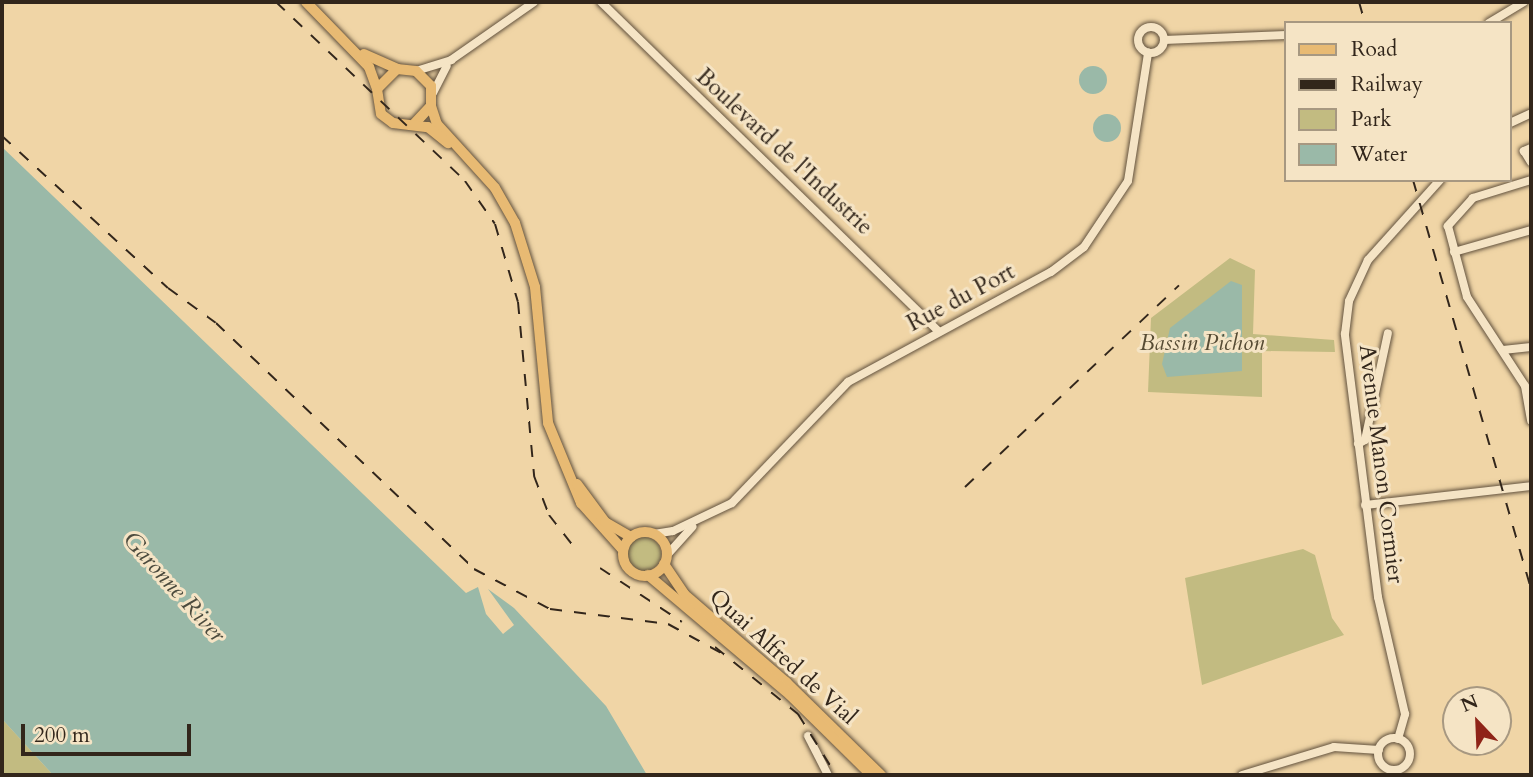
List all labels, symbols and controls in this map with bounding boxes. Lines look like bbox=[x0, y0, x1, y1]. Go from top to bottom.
legend bbox=[1284, 21, 1512, 182]
text: Road bbox=[1351, 35, 1397, 64]
street label: Boulevard de l'Industrie bbox=[690, 63, 878, 241]
text: Railway bbox=[1351, 70, 1423, 99]
text: Park bbox=[1351, 105, 1391, 134]
text: Water bbox=[1351, 140, 1407, 169]
street label: Rue du Port bbox=[902, 258, 1020, 338]
park label: Bassin Pichon bbox=[1140, 329, 1264, 357]
street label: Avenue Manon Cormier bbox=[1353, 343, 1409, 585]
water label: Garonne River bbox=[117, 526, 231, 648]
street label: Quai Alfred de Vial bbox=[703, 583, 863, 731]
north arrow bbox=[1442, 686, 1512, 756]
text: N bbox=[1457, 688, 1482, 719]
scale bar bbox=[24, 710, 194, 754]
text: 200 m bbox=[34, 721, 90, 750]

